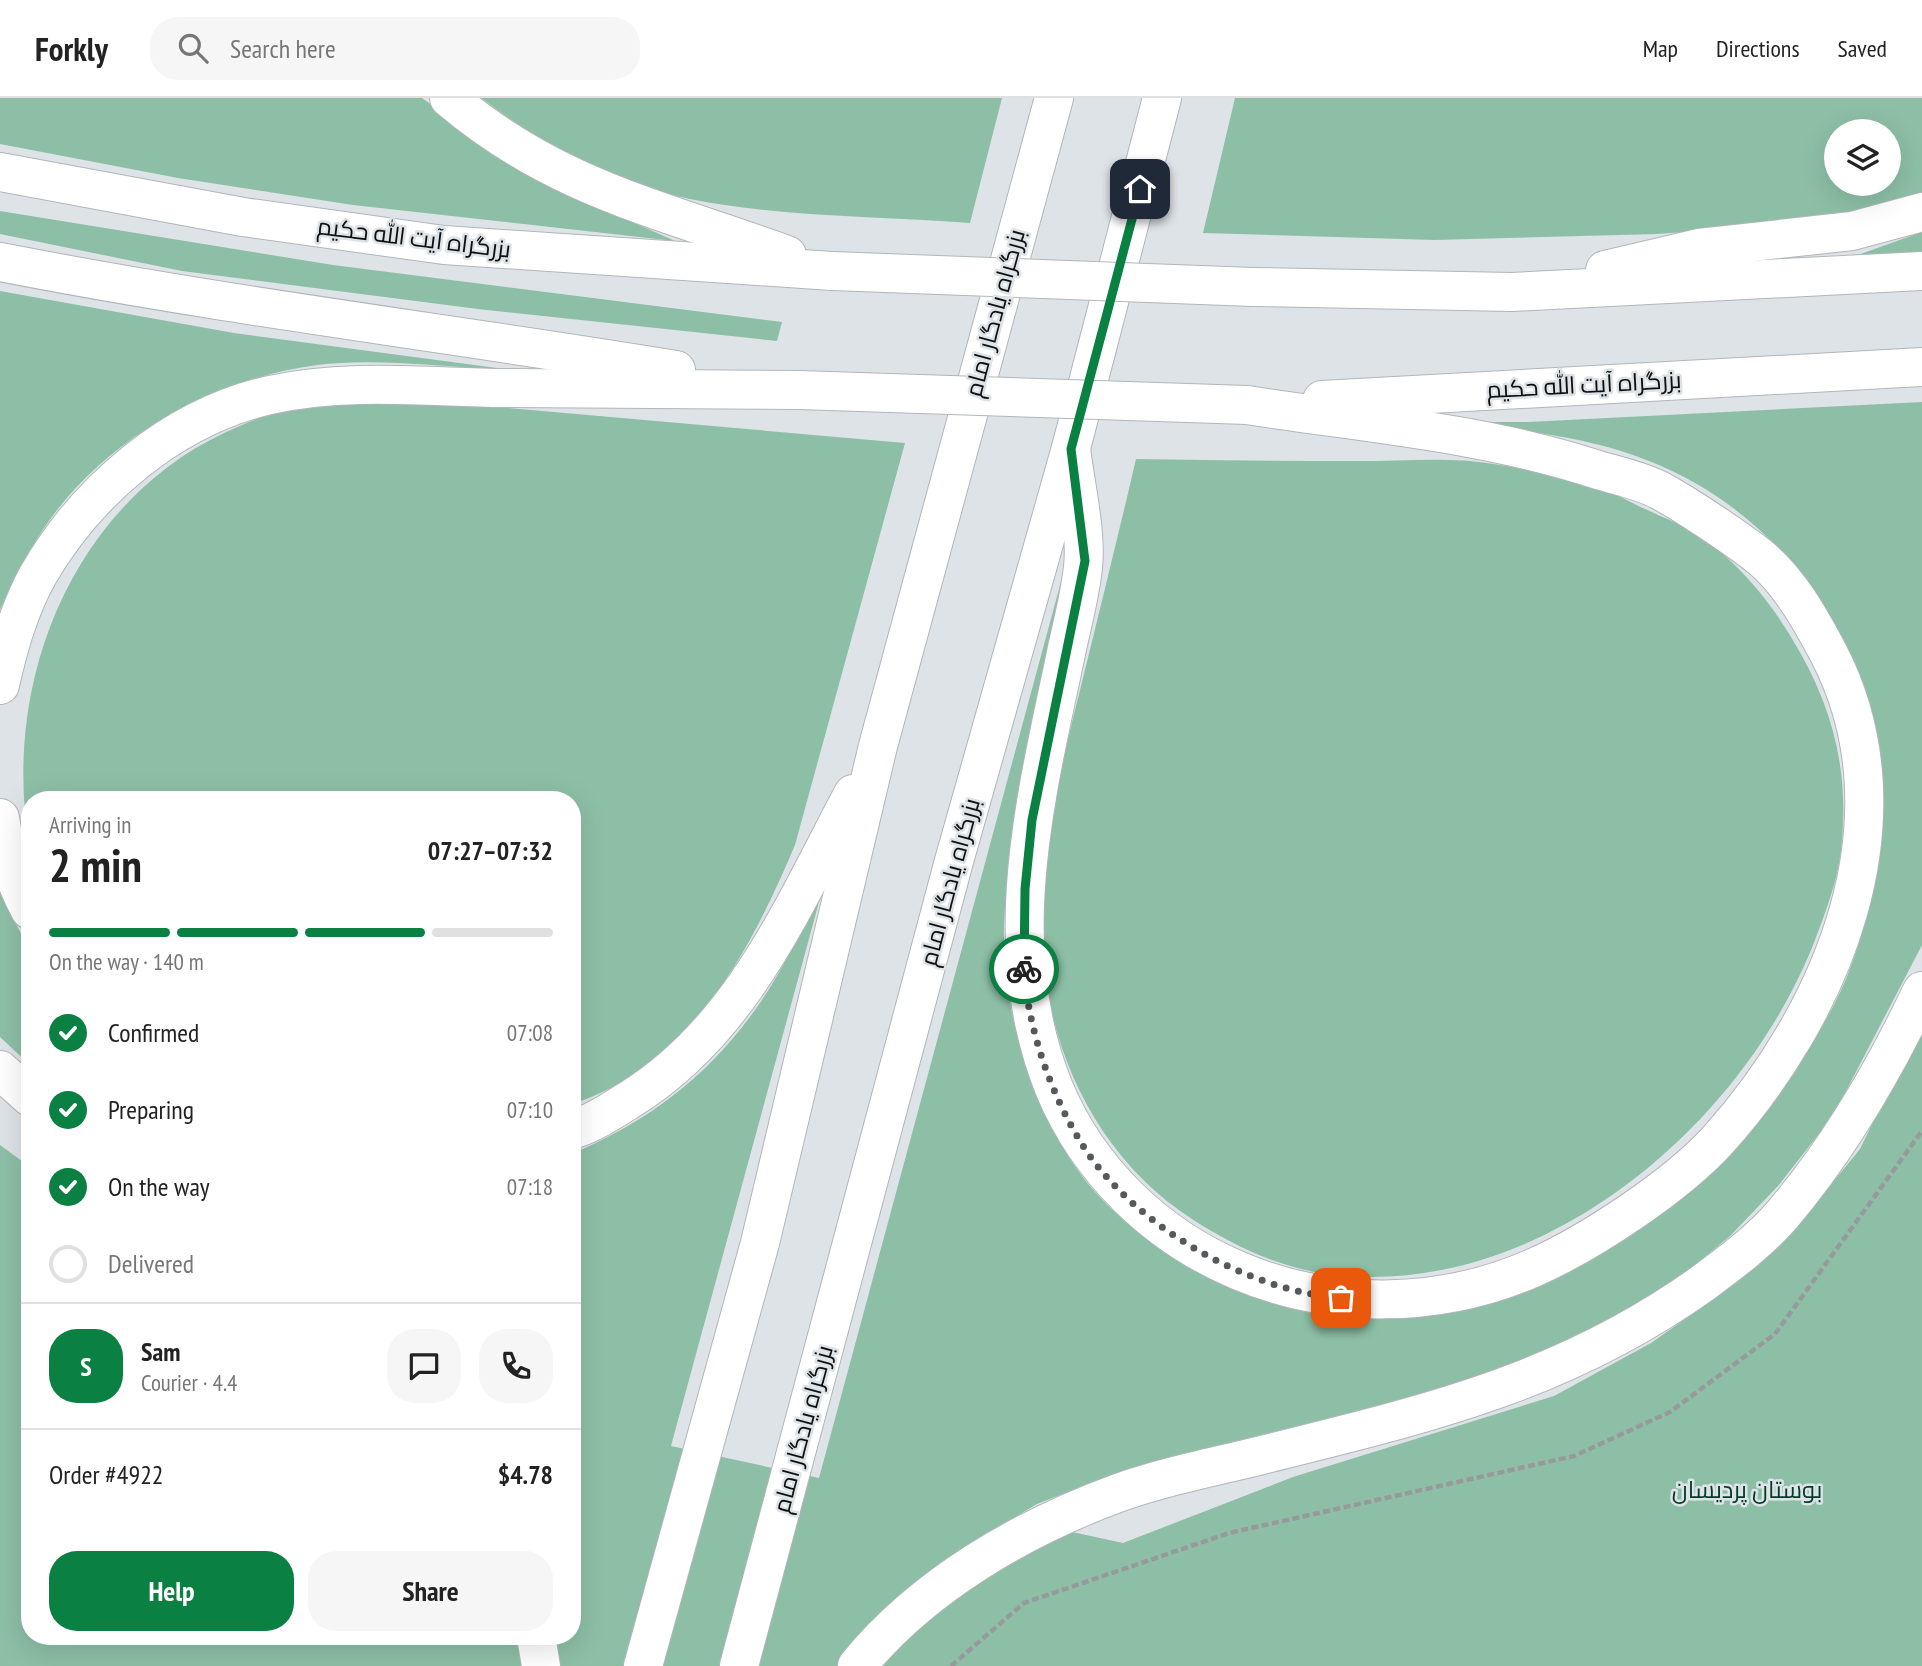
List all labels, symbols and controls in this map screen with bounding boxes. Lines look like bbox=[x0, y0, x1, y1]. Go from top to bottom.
search box bbox=[150, 17, 640, 80]
text: Forkly bbox=[35, 27, 108, 70]
icon: search bbox=[174, 29, 212, 67]
text: Search here bbox=[230, 32, 336, 65]
text: Map bbox=[1643, 33, 1678, 64]
text: Directions bbox=[1716, 33, 1800, 64]
text: Saved bbox=[1838, 33, 1887, 64]
map controls bbox=[1824, 119, 1901, 196]
button: layers bbox=[1824, 119, 1901, 196]
pin bbox=[1110, 159, 1170, 219]
icon: home bbox=[1121, 170, 1159, 208]
street label: بزرگراه آیت الله حکیم bbox=[315, 210, 513, 266]
street label: بزرگراه یادگار امام bbox=[957, 225, 1033, 401]
street label: بزرگراه آیت الله حکیم bbox=[1486, 364, 1682, 406]
street label: بزرگراه یادگار امام bbox=[912, 794, 988, 970]
text: Arriving in bbox=[49, 810, 131, 839]
text: 07:27–07:32 bbox=[428, 834, 553, 867]
text: 2 min bbox=[49, 835, 142, 895]
courier bbox=[989, 934, 1059, 1004]
text: On the way · 140 m bbox=[49, 947, 204, 976]
icon: bike bbox=[1005, 950, 1043, 988]
icon: check bbox=[49, 1014, 87, 1052]
text: Confirmed bbox=[108, 1016, 199, 1049]
text: 07:08 bbox=[507, 1018, 553, 1047]
icon: check bbox=[49, 1091, 87, 1129]
text: Preparing bbox=[108, 1093, 194, 1126]
text: 07:10 bbox=[507, 1095, 553, 1124]
icon: check bbox=[49, 1168, 87, 1206]
text: On the way bbox=[108, 1170, 210, 1203]
text: 07:18 bbox=[507, 1172, 553, 1201]
text: Delivered bbox=[108, 1247, 194, 1280]
pin bbox=[1311, 1268, 1371, 1328]
icon: bag bbox=[1322, 1279, 1360, 1317]
button: chat bbox=[387, 1329, 461, 1403]
button: phone bbox=[479, 1329, 553, 1403]
text: Sam bbox=[141, 1335, 180, 1368]
street label: بزرگراه یادگار امام bbox=[765, 1341, 841, 1517]
text: S bbox=[80, 1350, 92, 1383]
text: Courier · 4.4 bbox=[141, 1368, 237, 1397]
text: Order #4922 bbox=[49, 1458, 164, 1491]
text: $4.78 bbox=[498, 1458, 553, 1491]
park label: بوستان پردیسان bbox=[1672, 1474, 1822, 1506]
button: Help bbox=[49, 1551, 294, 1631]
button: Share bbox=[308, 1551, 553, 1631]

